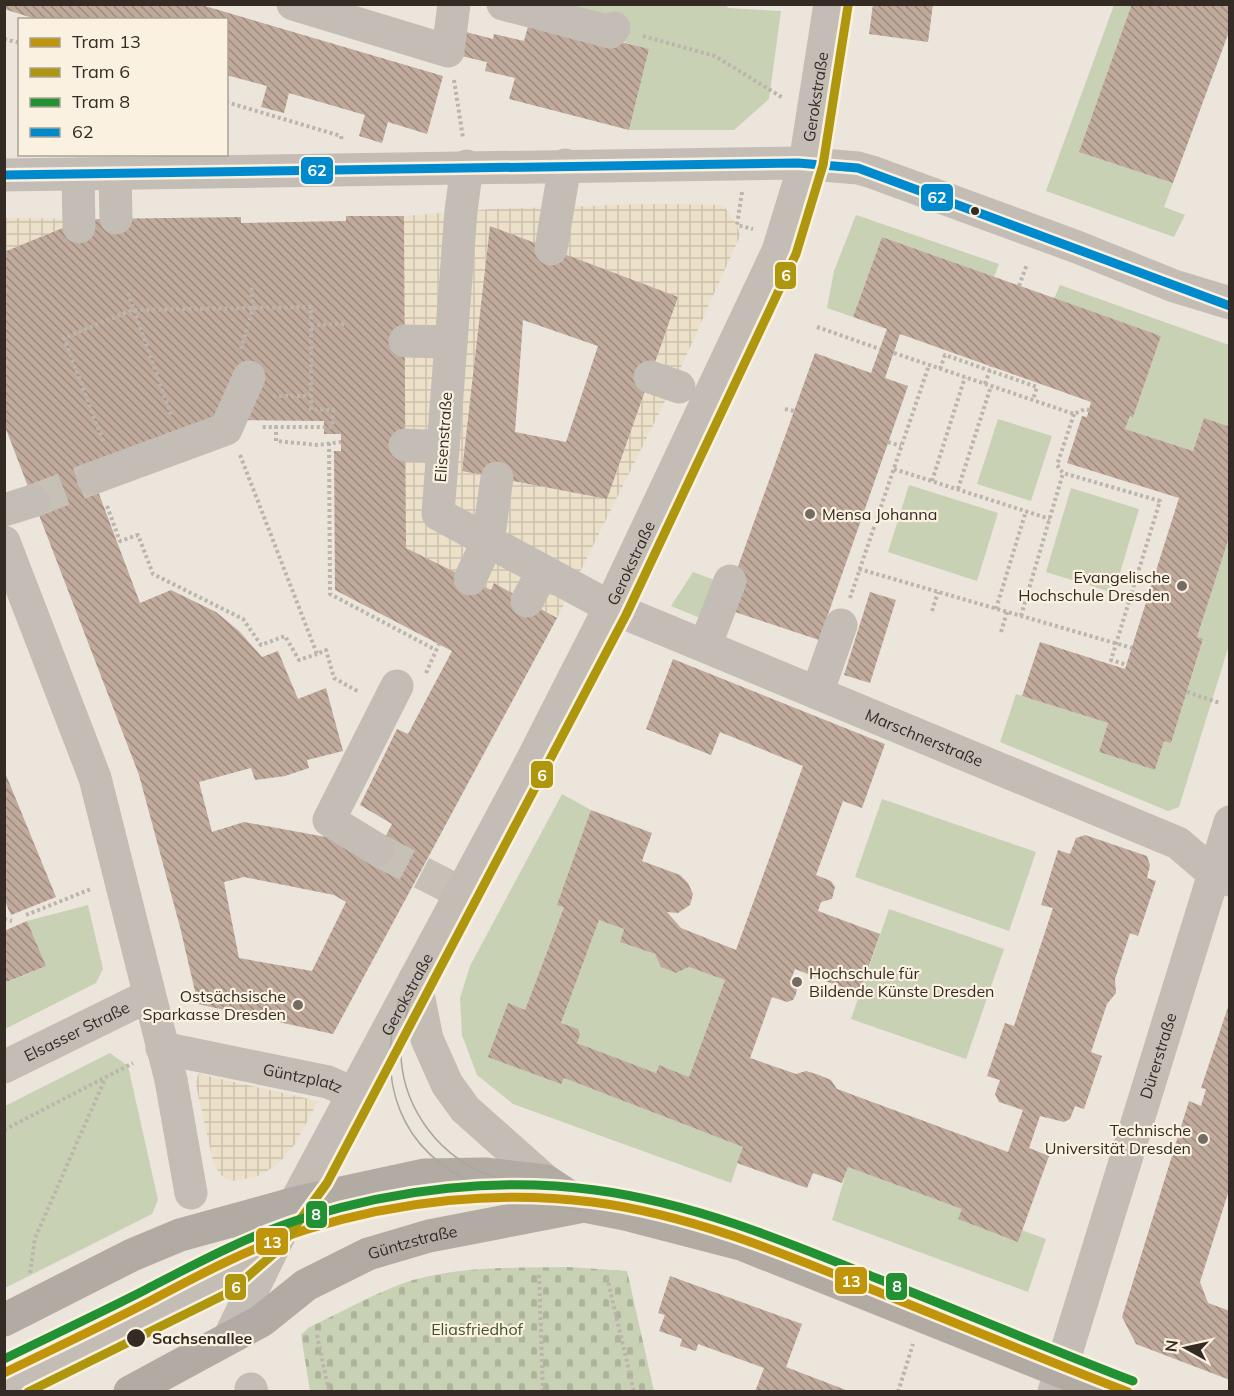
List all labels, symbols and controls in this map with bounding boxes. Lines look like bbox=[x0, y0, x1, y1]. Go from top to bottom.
legend bbox=[18, 18, 228, 156]
text: Tram 13 bbox=[72, 30, 141, 53]
street label: Gerokstraße bbox=[798, 50, 832, 143]
text: Tram 6 bbox=[72, 60, 130, 83]
text: Tram 8 bbox=[72, 90, 130, 113]
text: 62 bbox=[72, 120, 94, 143]
line badge: 62 bbox=[300, 156, 334, 185]
text: 62 bbox=[307, 160, 327, 180]
line badge: 62 bbox=[920, 183, 954, 212]
text: 62 bbox=[927, 187, 947, 207]
unlabelled marker bbox=[969, 205, 981, 217]
line badge: 6 bbox=[774, 261, 797, 290]
text: 6 bbox=[781, 265, 791, 285]
street label: Elisenstraße bbox=[430, 391, 456, 483]
place label: Mensa Johanna bbox=[822, 504, 937, 524]
marker: Mensa Johanna bbox=[803, 507, 817, 521]
street label: Gerokstraße bbox=[602, 518, 659, 609]
place label: Evangelische Hochschule Dresden bbox=[1018, 567, 1170, 605]
marker: Evangelische Hochschule Dresden bbox=[1175, 579, 1189, 593]
street label: Marschnerstraße bbox=[862, 704, 986, 771]
line badge: 6 bbox=[530, 760, 554, 789]
text: 6 bbox=[537, 765, 547, 785]
street label: Gerokstraße bbox=[376, 949, 437, 1039]
place label: Hochschule für Bildende Künste Dresden bbox=[809, 963, 994, 1001]
marker: Hochschule für Bildende Künste Dresden bbox=[790, 975, 804, 989]
place label: Ostsächsische Sparkasse Dresden bbox=[143, 986, 286, 1024]
street label: Elsasser Straße bbox=[21, 997, 133, 1066]
marker: Ostsächsische Sparkasse Dresden bbox=[291, 998, 305, 1012]
street label: Dürerstraße bbox=[1135, 1010, 1181, 1101]
street label: Güntzplatz bbox=[261, 1059, 346, 1097]
place label: Technische Universität Dresden bbox=[1045, 1120, 1191, 1158]
marker: Technische Universität Dresden bbox=[1196, 1132, 1210, 1146]
line badge: 8 bbox=[305, 1200, 328, 1229]
text: 8 bbox=[311, 1204, 321, 1224]
street label: Güntzstraße bbox=[365, 1221, 459, 1264]
line badge: 13 bbox=[255, 1227, 289, 1256]
text: 13 bbox=[262, 1232, 282, 1252]
line badge: 13 bbox=[834, 1266, 868, 1295]
text: 13 bbox=[841, 1271, 861, 1291]
line badge: 8 bbox=[885, 1272, 908, 1301]
line badge: 6 bbox=[224, 1273, 247, 1301]
text: 8 bbox=[892, 1276, 902, 1296]
text: 6 bbox=[231, 1277, 241, 1297]
north arrow bbox=[1156, 1318, 1216, 1378]
park label: Eliasfriedhof bbox=[431, 1319, 523, 1339]
marker: Sachsenallee bbox=[125, 1327, 147, 1349]
place label: Sachsenallee bbox=[152, 1328, 252, 1348]
text: N bbox=[1160, 1339, 1182, 1353]

